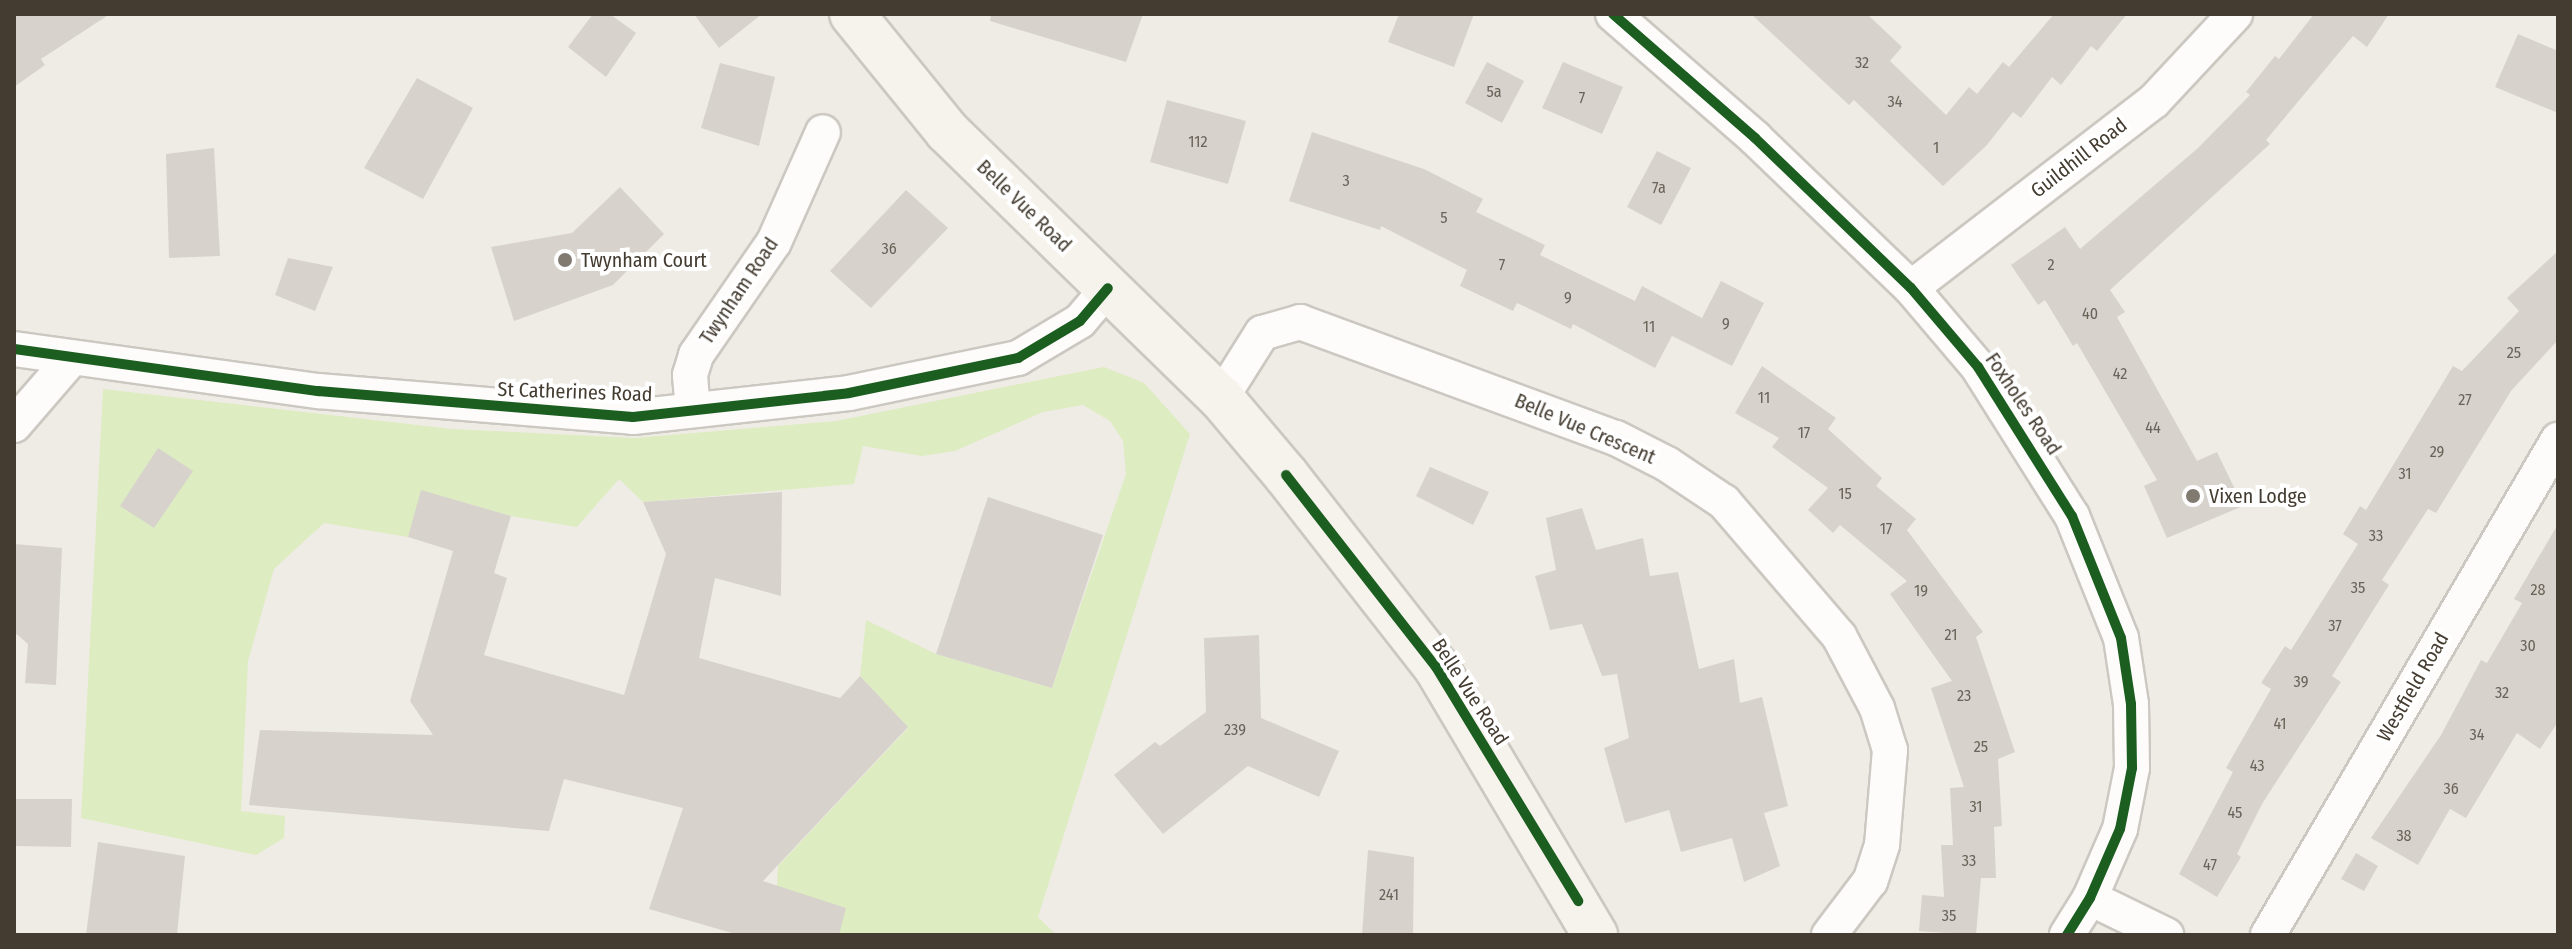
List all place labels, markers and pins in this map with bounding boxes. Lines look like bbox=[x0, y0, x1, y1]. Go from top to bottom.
place label: Twynham Court bbox=[581, 248, 707, 272]
marker: Twynham Court bbox=[556, 251, 574, 269]
place label: Vixen Lodge bbox=[2209, 484, 2307, 508]
marker: Vixen Lodge bbox=[2184, 487, 2202, 505]

